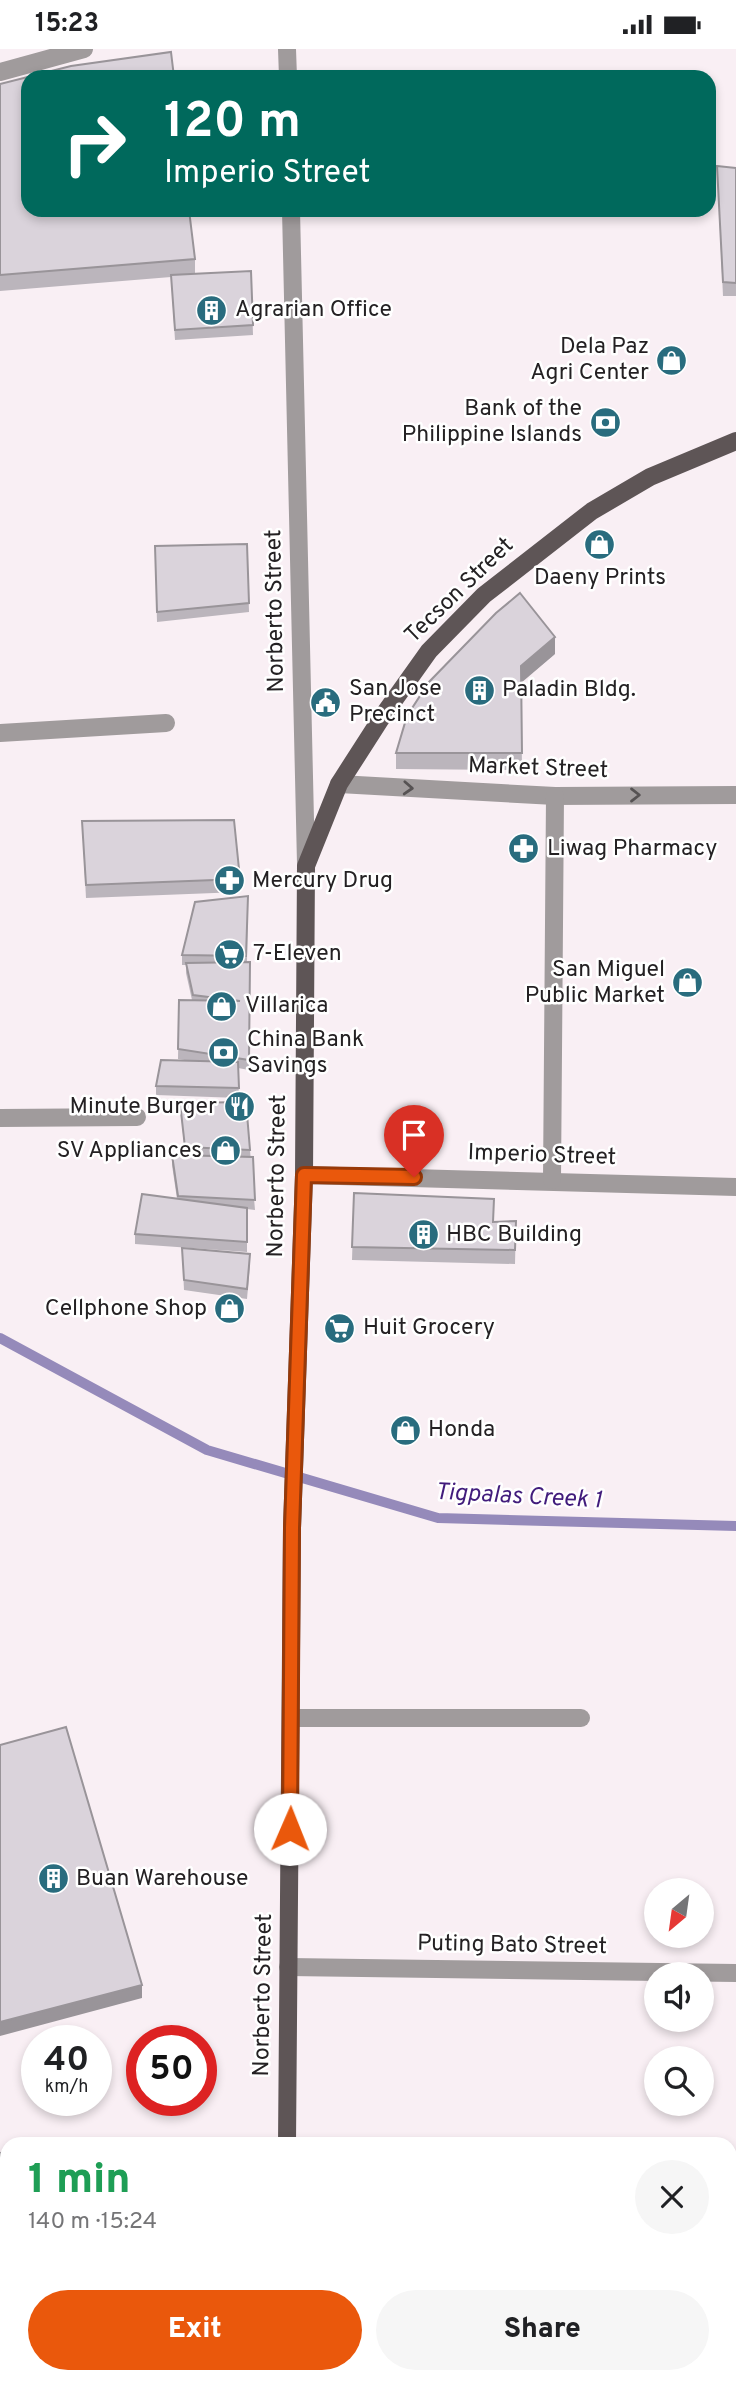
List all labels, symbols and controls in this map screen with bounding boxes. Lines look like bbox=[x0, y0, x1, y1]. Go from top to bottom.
text: 15:23 bbox=[35, 8, 99, 41]
text: 120 m bbox=[164, 93, 301, 155]
icon: right bbox=[49, 98, 140, 189]
text: Imperio Street bbox=[164, 154, 371, 194]
building icon: Agrarian Office bbox=[195, 293, 229, 327]
place label: Agrarian Office bbox=[235, 296, 392, 325]
place label: Dela Paz Agri Center bbox=[530, 333, 649, 388]
shop icon: Dela Paz Agri Center bbox=[655, 343, 689, 377]
place label: Bank of the Philippine Islands bbox=[402, 395, 582, 450]
bank icon: Bank of the Philippine Islands bbox=[588, 405, 622, 439]
shop icon: Daeny Prints bbox=[583, 527, 617, 561]
street label: Norberto Street bbox=[260, 529, 292, 693]
street label: Tecson Street bbox=[399, 532, 521, 650]
place label: Daeny Prints bbox=[534, 564, 666, 593]
building icon: Paladin Bldg. bbox=[462, 673, 496, 707]
place label: San Jose Precinct bbox=[349, 675, 442, 730]
place label: Paladin Bldg. bbox=[502, 676, 636, 705]
public building icon: San Jose Precinct bbox=[309, 685, 343, 719]
street label: Market Street bbox=[467, 752, 609, 786]
one-way arrow bbox=[402, 780, 413, 795]
one-way arrow bbox=[630, 788, 641, 803]
pharmacy icon: Liwag Pharmacy bbox=[507, 832, 541, 866]
place label: Liwag Pharmacy bbox=[547, 835, 717, 864]
pharmacy icon: Mercury Drug bbox=[212, 864, 246, 898]
place label: Mercury Drug bbox=[252, 867, 393, 896]
supermarket icon: 7-Eleven bbox=[213, 937, 247, 971]
place label: 7-Eleven bbox=[253, 940, 342, 969]
place label: San Miguel Public Market bbox=[525, 956, 665, 1011]
shop icon: San Miguel Public Market bbox=[671, 966, 705, 1000]
shop icon: Villarica bbox=[205, 989, 239, 1023]
place label: Villarica bbox=[245, 992, 328, 1021]
place label: China Bank Savings bbox=[247, 1026, 364, 1081]
bank icon: China Bank Savings bbox=[207, 1036, 241, 1070]
restaurant icon: Minute Burger bbox=[223, 1090, 257, 1124]
place label: Minute Burger bbox=[70, 1093, 217, 1122]
street label: Norberto Street bbox=[262, 1094, 294, 1258]
pin bbox=[384, 1105, 444, 1177]
icon: arrive bbox=[395, 1116, 433, 1154]
shop icon: SV Appliances bbox=[208, 1134, 242, 1168]
place label: SV Appliances bbox=[57, 1137, 202, 1166]
street label: Imperio Street bbox=[467, 1139, 617, 1173]
building icon: HBC Building bbox=[406, 1218, 440, 1252]
place label: HBC Building bbox=[446, 1221, 582, 1250]
shop icon: Cellphone Shop bbox=[213, 1292, 247, 1326]
place label: Cellphone Shop bbox=[45, 1295, 207, 1324]
supermarket icon: Huit Grocery bbox=[323, 1311, 357, 1345]
place label: Huit Grocery bbox=[363, 1314, 495, 1343]
shop icon: Honda bbox=[388, 1413, 422, 1447]
place label: Honda bbox=[428, 1416, 495, 1445]
water label: Tigpalas Creek 1 bbox=[434, 1478, 603, 1516]
position arrow bbox=[253, 1792, 327, 1866]
building icon: Buan Warehouse bbox=[36, 1862, 70, 1896]
place label: Buan Warehouse bbox=[76, 1865, 248, 1894]
north arrow bbox=[644, 1878, 714, 1948]
map controls bbox=[644, 1878, 714, 2116]
street label: Norberto Street bbox=[248, 1913, 280, 2077]
street label: Puting Bato Street bbox=[417, 1930, 607, 1962]
button: sound bbox=[644, 1962, 714, 2032]
speed limit sign: 50 bbox=[126, 2025, 217, 2116]
text: 40 bbox=[44, 2039, 89, 2083]
button: search bbox=[644, 2046, 714, 2116]
text: km/h bbox=[45, 2076, 88, 2099]
text: 1 min bbox=[28, 2155, 131, 2208]
button: close bbox=[635, 2160, 709, 2234]
text: 140 m · 15:24 bbox=[28, 2208, 157, 2237]
button: Exit bbox=[28, 2290, 362, 2370]
button: Share bbox=[376, 2290, 709, 2370]

